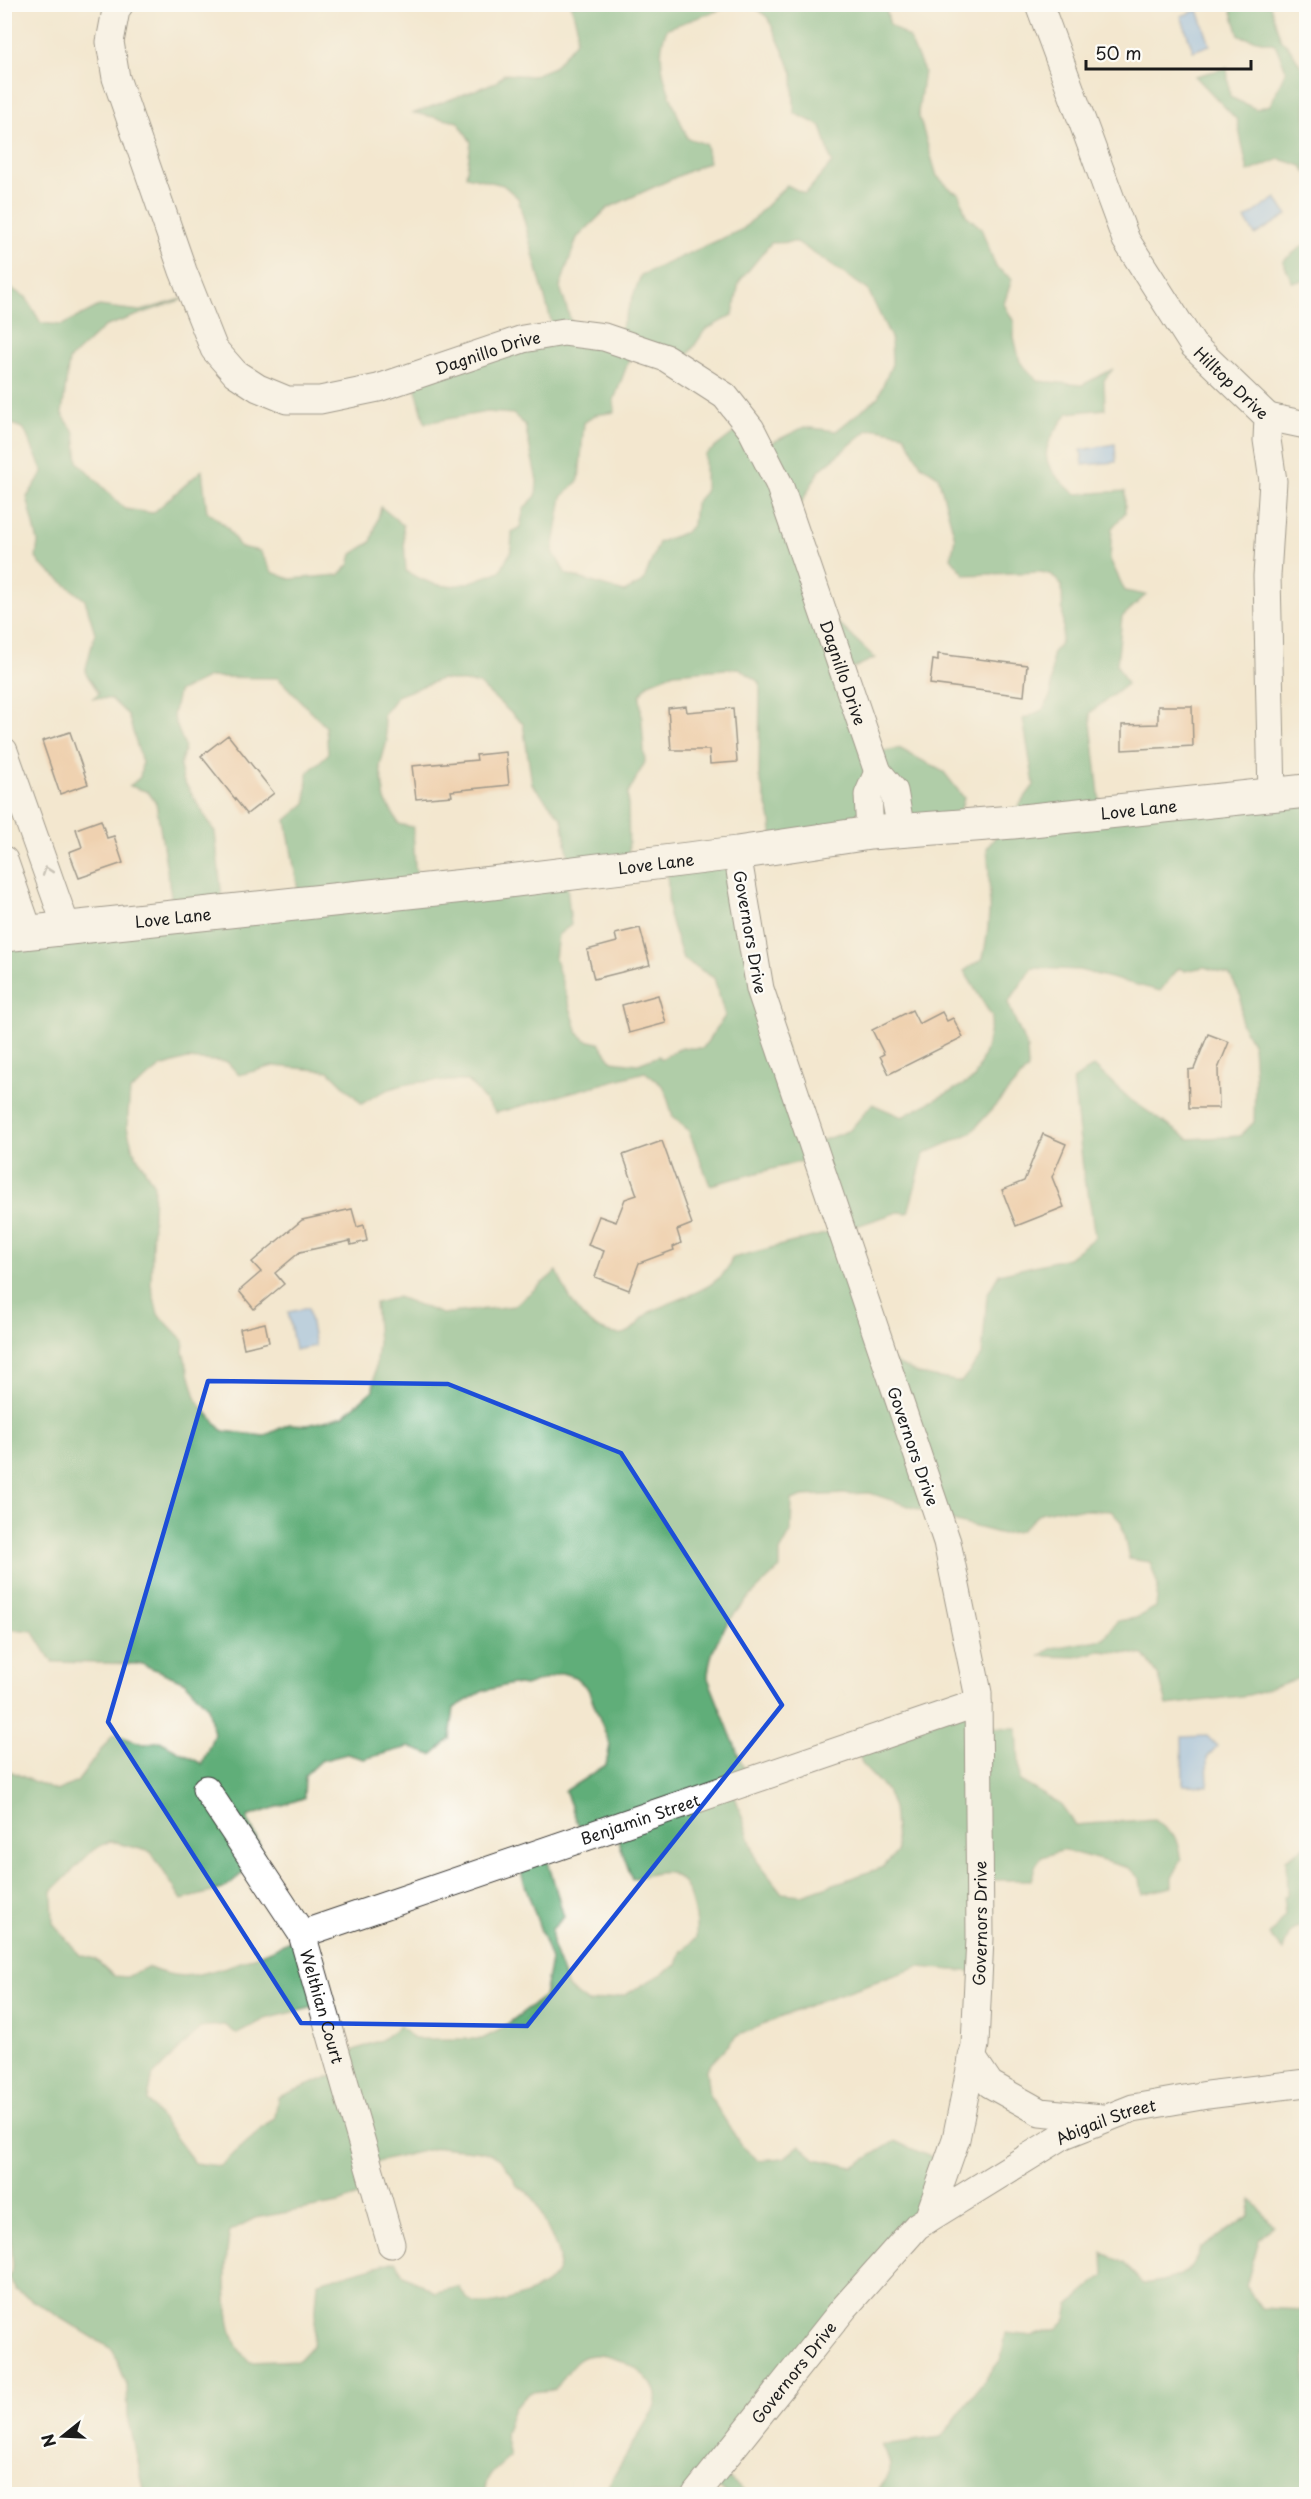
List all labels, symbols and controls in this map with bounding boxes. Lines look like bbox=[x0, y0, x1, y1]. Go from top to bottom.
scale bar bbox=[1086, 33, 1251, 71]
text: 50 m bbox=[1095, 39, 1142, 66]
street label: Dagnillo Drive bbox=[432, 324, 542, 380]
street label: Hilltop Drive bbox=[1189, 340, 1275, 424]
street label: Dagnillo Drive bbox=[815, 617, 873, 728]
street label: Love Lane bbox=[1099, 793, 1178, 825]
street label: Love Lane bbox=[616, 846, 696, 879]
one-way arrow bbox=[41, 866, 54, 877]
street label: Governors Drive bbox=[728, 868, 774, 996]
street label: Love Lane bbox=[134, 901, 212, 933]
street label: Governors Drive bbox=[882, 1383, 946, 1509]
street label: Benjamin Street bbox=[577, 1787, 703, 1850]
street label: Governors Drive bbox=[966, 1861, 992, 1986]
street label: Welthian Court bbox=[295, 1946, 351, 2067]
street label: Abigail Street bbox=[1050, 2092, 1158, 2150]
street label: Governors Drive bbox=[745, 2316, 842, 2428]
north arrow bbox=[33, 2406, 93, 2466]
text: N bbox=[34, 2431, 61, 2451]

